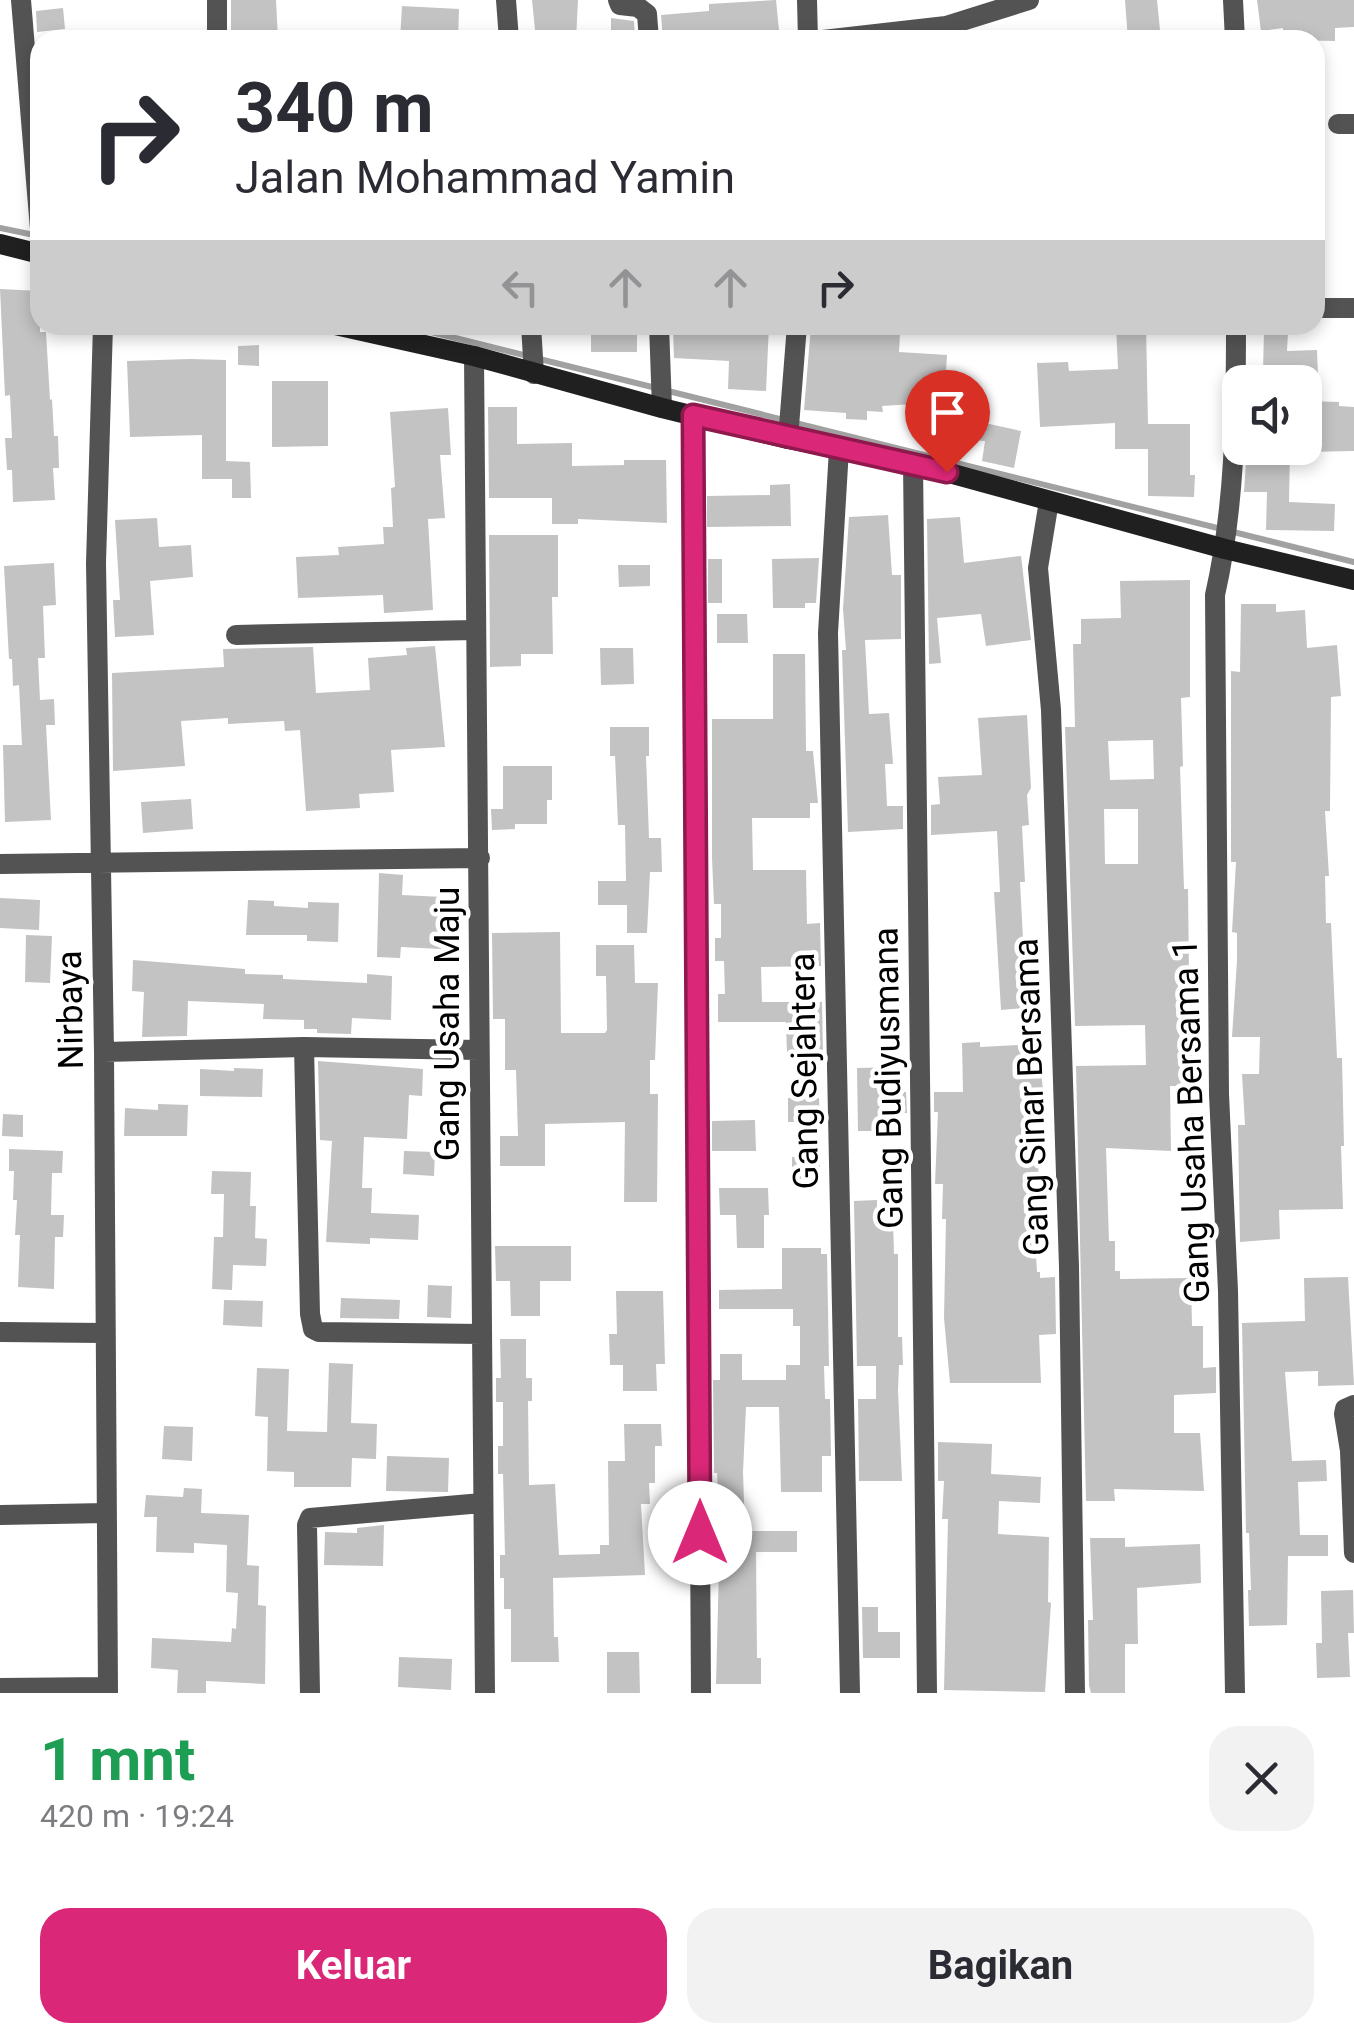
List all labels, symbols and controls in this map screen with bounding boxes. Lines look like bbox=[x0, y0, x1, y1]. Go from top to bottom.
text: 340 m bbox=[235, 67, 434, 149]
icon: right bbox=[70, 70, 200, 200]
text: Jalan Mohammad Yamin bbox=[235, 151, 735, 204]
icon: left bbox=[493, 260, 548, 315]
icon: ahead bbox=[598, 260, 653, 315]
icon: ahead bbox=[703, 260, 758, 315]
icon: right bbox=[808, 260, 863, 315]
map controls bbox=[1222, 365, 1322, 465]
button: sound bbox=[1222, 365, 1322, 465]
pin bbox=[905, 370, 990, 473]
icon: arrive bbox=[920, 385, 975, 440]
street label: Gang Usaha Maju bbox=[427, 887, 468, 1161]
street label: Gang Budiyusmana bbox=[865, 927, 912, 1229]
street label: Gang Sinar Bersama bbox=[1005, 937, 1058, 1257]
street label: Gang Usaha Bersama 1 bbox=[1165, 938, 1218, 1304]
street label: Nirbaya bbox=[49, 950, 92, 1070]
street label: Gang Sejahtera bbox=[782, 952, 827, 1190]
position arrow bbox=[648, 1481, 752, 1585]
text: 1 mnt bbox=[40, 1724, 195, 1795]
button: close bbox=[1209, 1726, 1314, 1831]
text: 420 m · 19:24 bbox=[40, 1797, 234, 1835]
button: Keluar bbox=[40, 1908, 667, 2023]
button: Bagikan bbox=[687, 1908, 1314, 2023]

